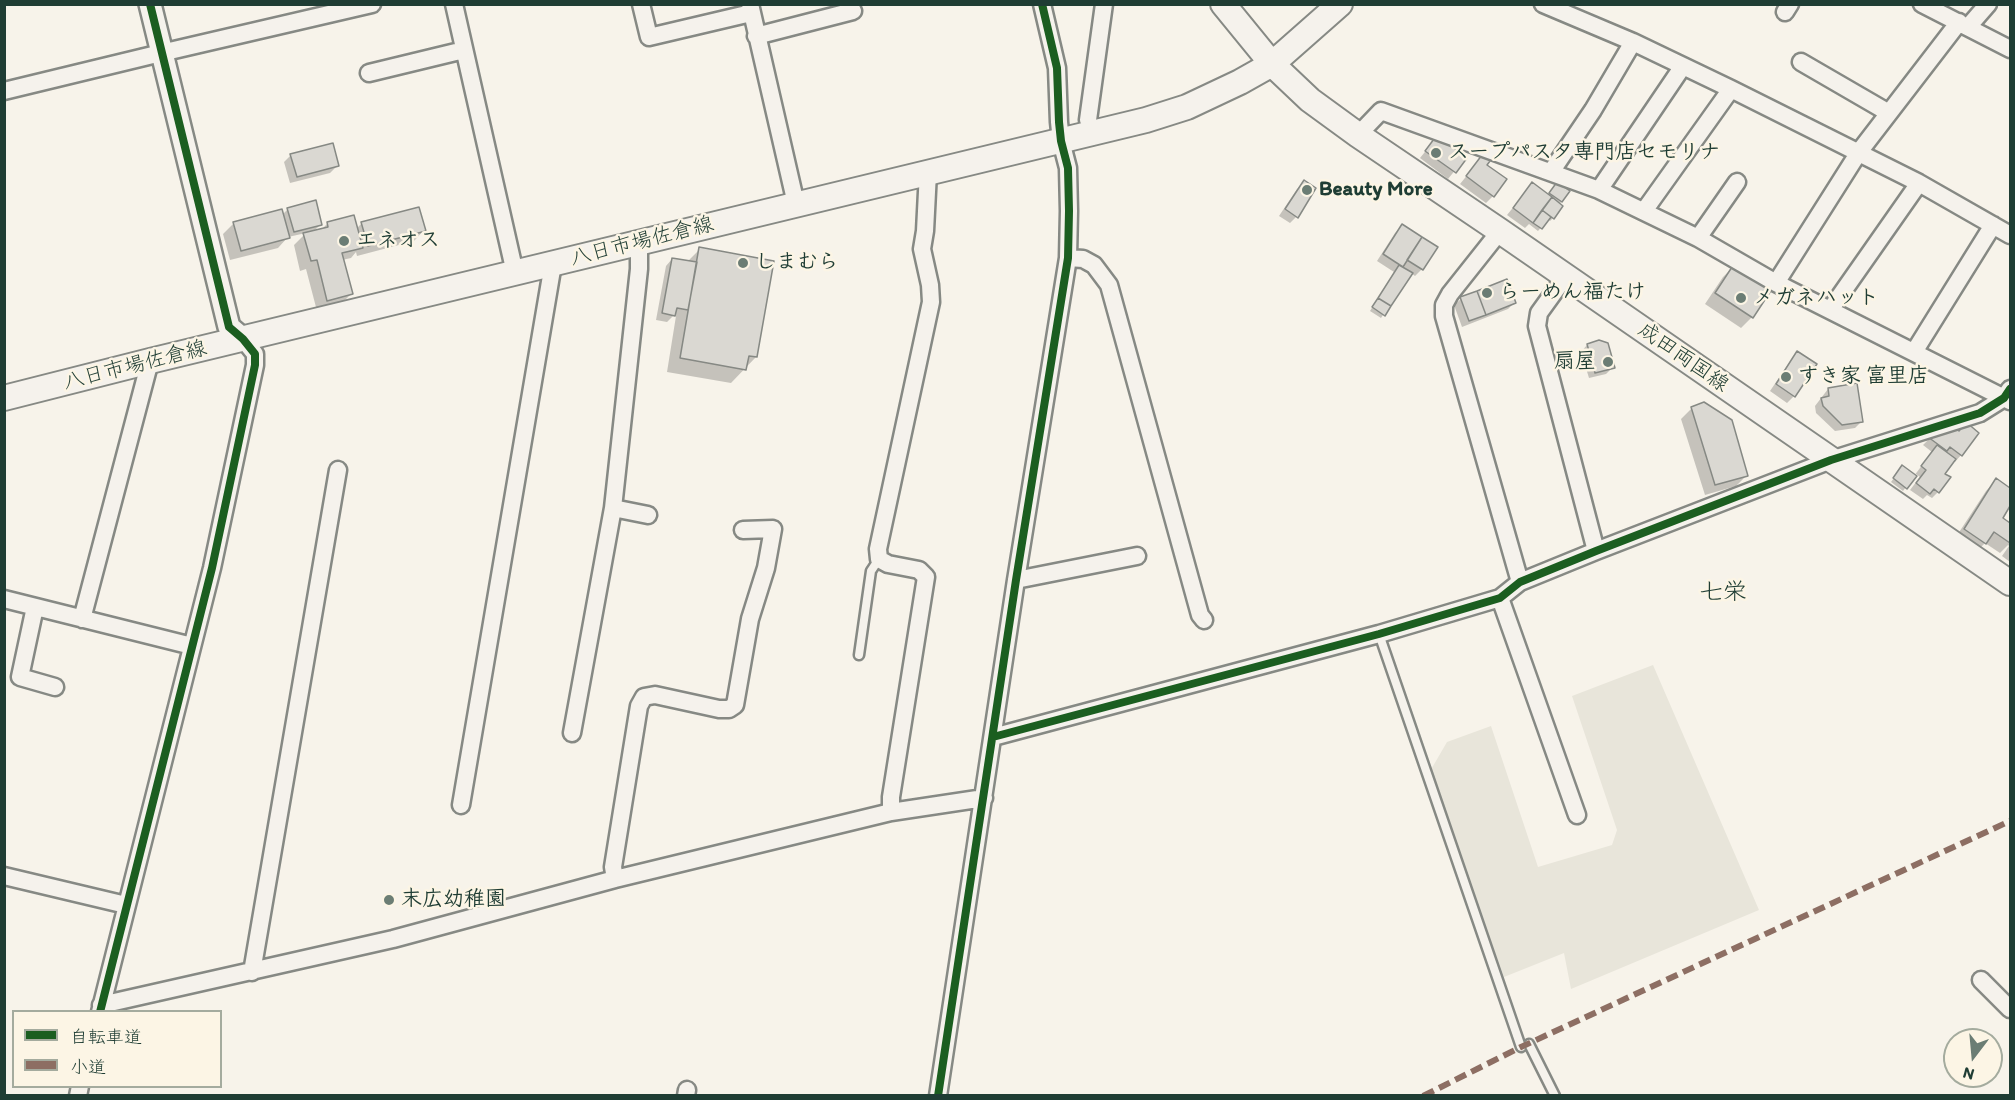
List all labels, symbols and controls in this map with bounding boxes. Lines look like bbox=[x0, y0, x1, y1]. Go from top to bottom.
place label: スープパスタ専門店セモリナ bbox=[1448, 140, 1720, 166]
marker: スープパスタ専門店セモリナ bbox=[1429, 146, 1443, 160]
place label: Beauty More bbox=[1319, 177, 1433, 203]
marker: Beauty More bbox=[1300, 183, 1314, 197]
street label: 八日市場佐倉線 bbox=[568, 212, 716, 272]
place label: エネオス bbox=[356, 228, 440, 254]
marker: エネオス bbox=[337, 234, 351, 248]
place label: しまむら bbox=[755, 250, 839, 276]
marker: しまむら bbox=[736, 256, 750, 270]
place label: らーめん福たけ bbox=[1499, 280, 1646, 306]
place label: メガネハット bbox=[1753, 285, 1879, 311]
marker: らーめん福たけ bbox=[1480, 286, 1494, 300]
marker: メガネハット bbox=[1734, 291, 1748, 305]
street label: 成田両国線 bbox=[1633, 318, 1733, 398]
street label: 八日市場佐倉線 bbox=[61, 336, 209, 396]
place label: 扇屋 bbox=[1554, 349, 1596, 375]
marker: 扇屋 bbox=[1601, 355, 1615, 369]
place label: すき家 富里店 bbox=[1798, 364, 1929, 390]
marker: すき家 富里店 bbox=[1779, 370, 1793, 384]
district label: 七栄 bbox=[1699, 579, 1747, 607]
place label: 末広幼稚園 bbox=[401, 887, 506, 913]
marker: 末広幼稚園 bbox=[382, 893, 396, 907]
legend bbox=[12, 1010, 222, 1088]
text: 自転車道 bbox=[70, 1026, 142, 1048]
north arrow bbox=[1943, 1028, 2003, 1088]
text: 小道 bbox=[70, 1056, 106, 1078]
text: N bbox=[1961, 1063, 1976, 1084]

